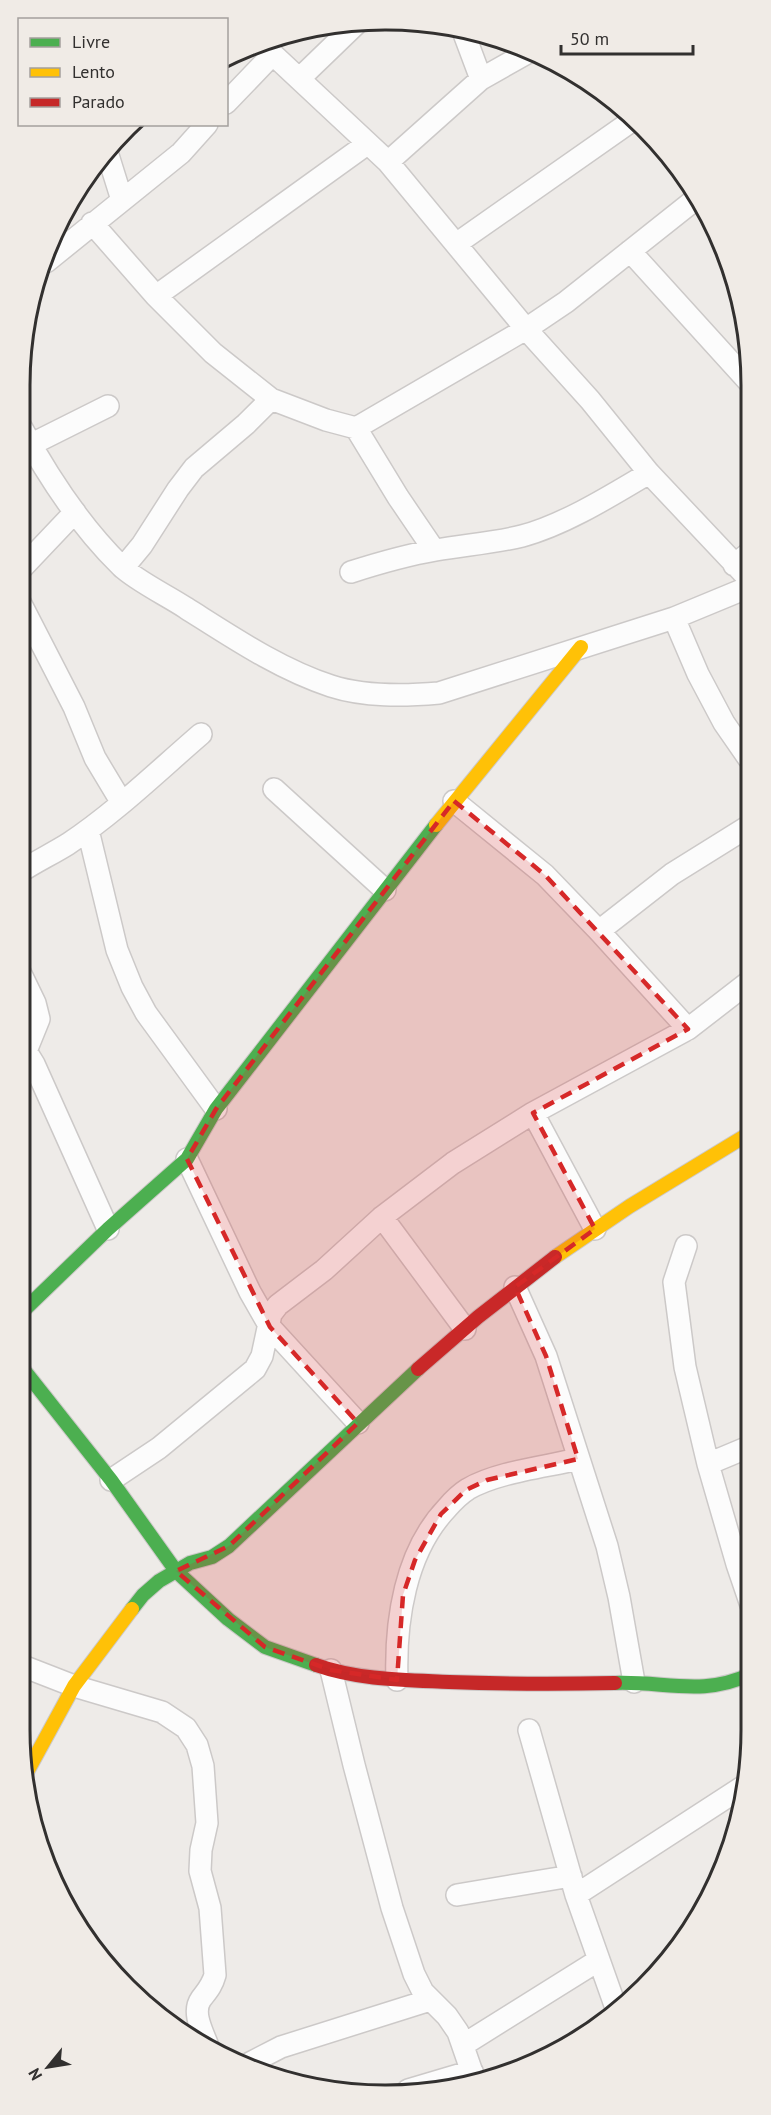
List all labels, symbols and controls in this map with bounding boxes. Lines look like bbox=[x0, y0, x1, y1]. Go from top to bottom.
legend bbox=[18, 18, 228, 126]
scale bar bbox=[561, 18, 693, 56]
text: 50 m bbox=[570, 27, 609, 50]
text: Livre bbox=[72, 30, 110, 53]
text: Lento bbox=[72, 60, 115, 83]
text: Parado bbox=[72, 90, 125, 113]
north arrow bbox=[18, 2037, 78, 2097]
text: N bbox=[24, 2065, 46, 2084]

